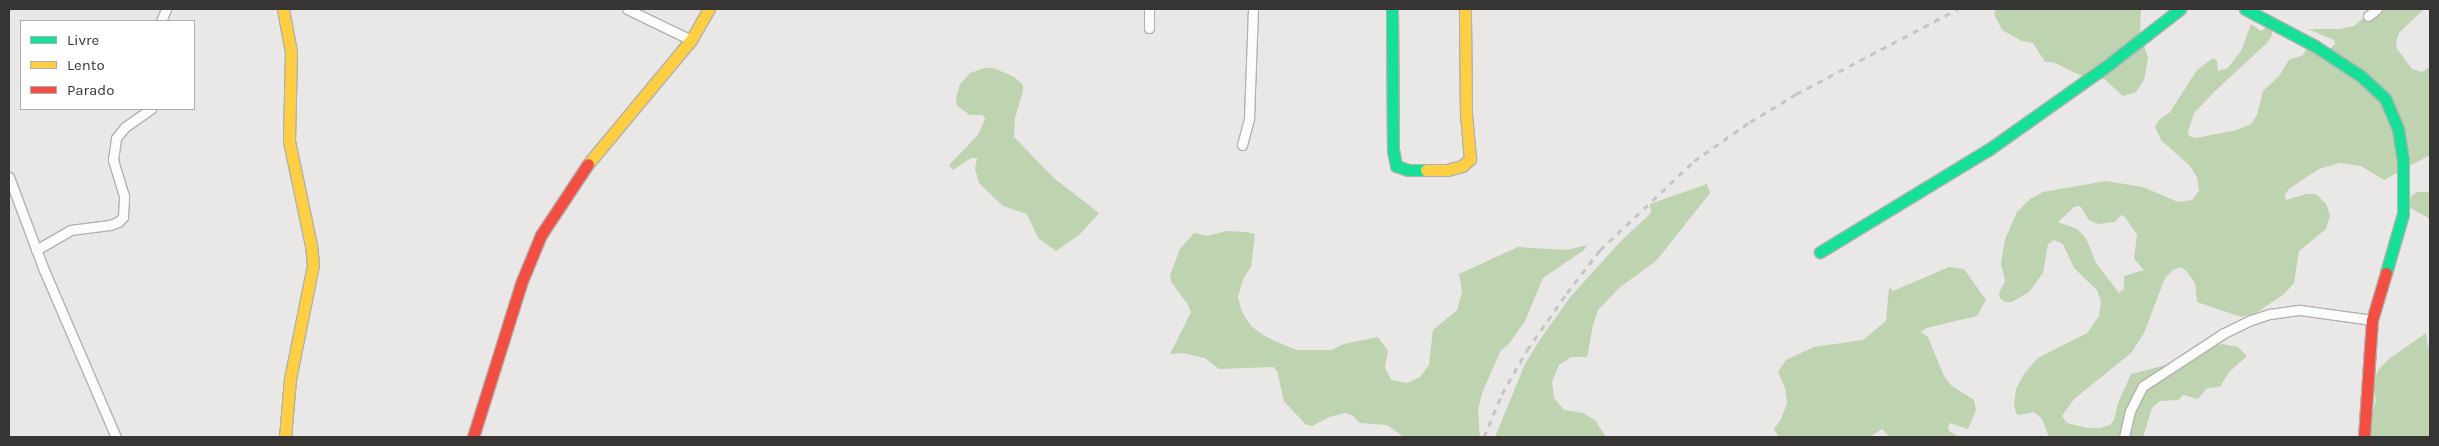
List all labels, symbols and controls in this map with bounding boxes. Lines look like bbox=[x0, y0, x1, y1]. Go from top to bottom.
legend bbox=[20, 20, 195, 110]
text: Livre bbox=[67, 31, 99, 49]
text: Lento bbox=[67, 56, 105, 74]
text: Parado bbox=[67, 81, 114, 99]

